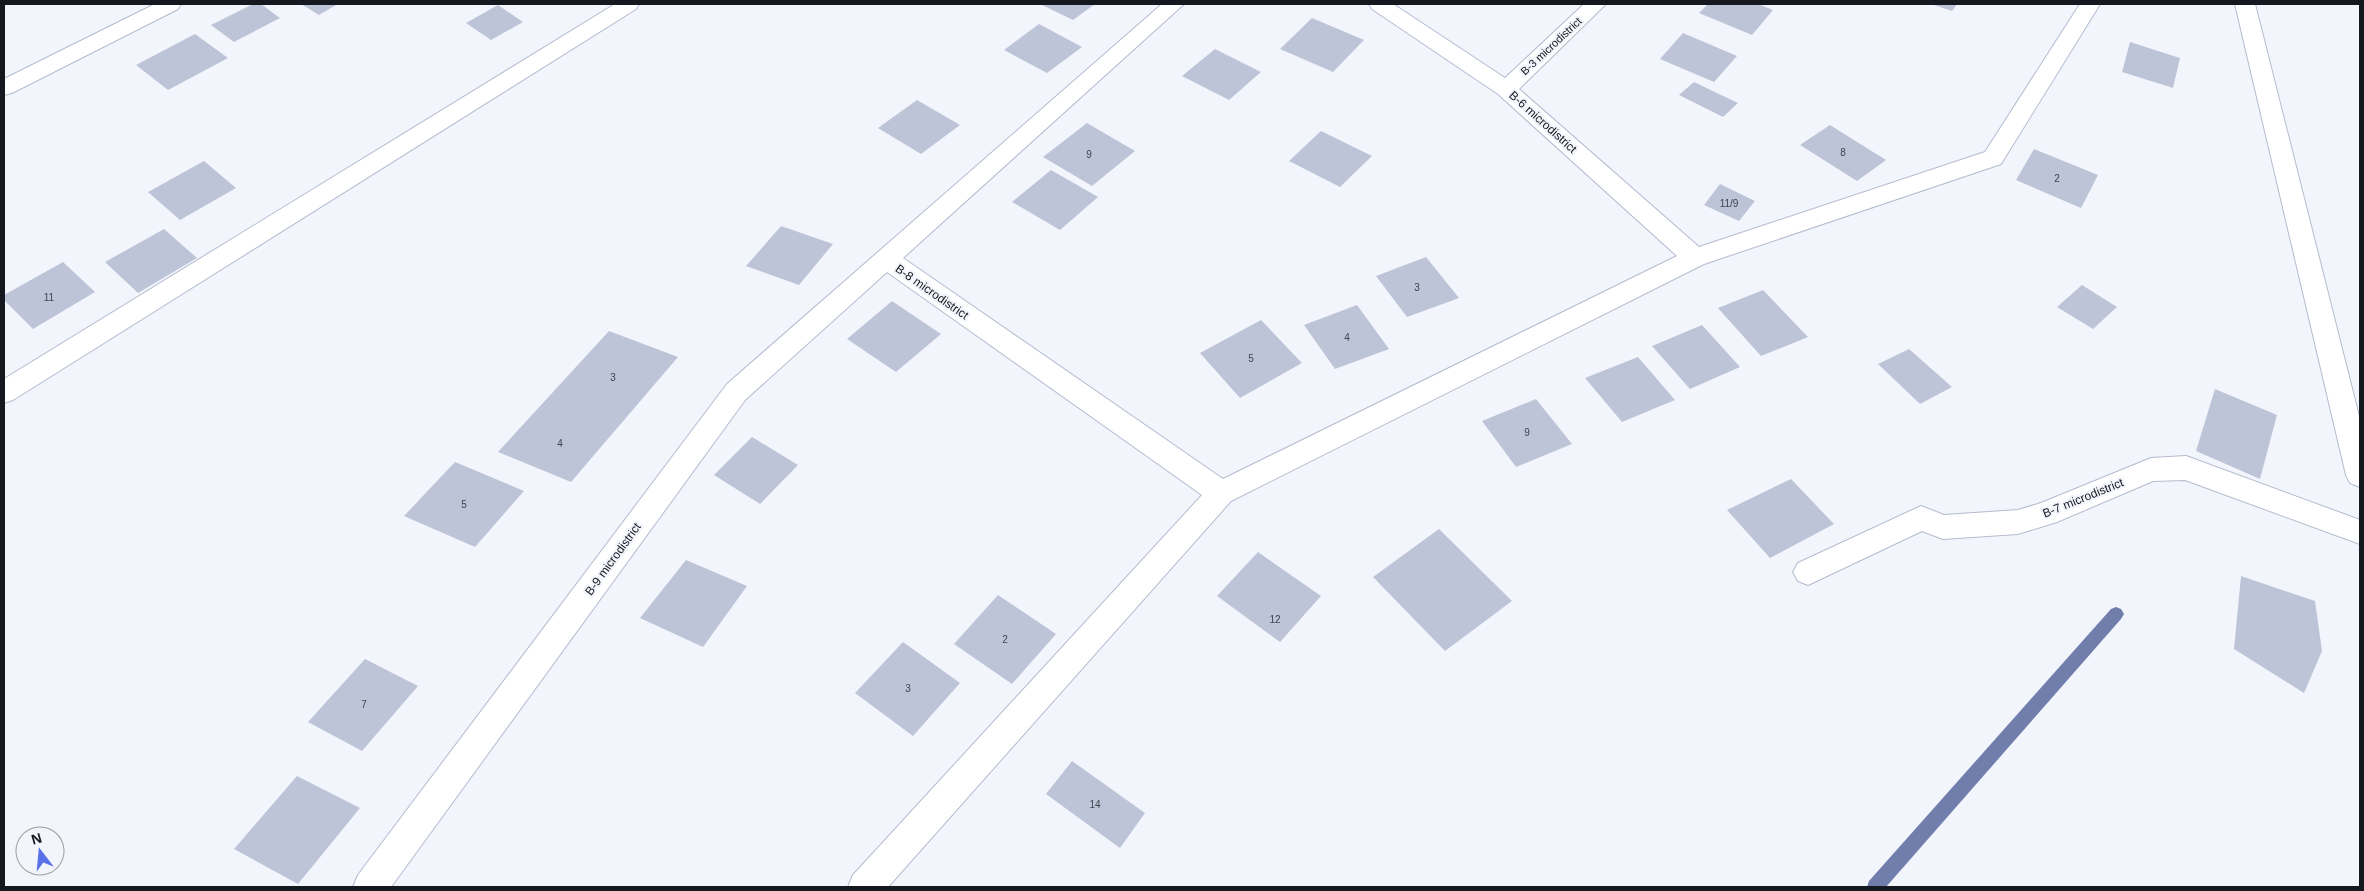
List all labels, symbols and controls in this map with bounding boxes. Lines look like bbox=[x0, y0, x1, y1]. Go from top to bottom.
street label: B-3 microdistrict bbox=[1518, 15, 1584, 77]
street label: B-6 microdistrict bbox=[1506, 88, 1580, 156]
house number: 8 bbox=[1840, 147, 1846, 158]
house number: 9 bbox=[1086, 149, 1092, 160]
house number: 2 bbox=[2054, 173, 2060, 184]
house number: 11/9 bbox=[1720, 198, 1739, 209]
street label: B-8 microdistrict bbox=[893, 262, 972, 323]
house number: 3 bbox=[1414, 282, 1420, 293]
house number: 11 bbox=[44, 292, 55, 303]
house number: 4 bbox=[1344, 332, 1350, 343]
house number: 5 bbox=[1248, 353, 1254, 364]
house number: 3 bbox=[610, 372, 616, 383]
house number: 9 bbox=[1524, 427, 1530, 438]
house number: 4 bbox=[557, 438, 563, 449]
street label: B-7 microdistrict bbox=[2041, 475, 2126, 521]
house number: 5 bbox=[461, 499, 467, 510]
street label: B-9 microdistrict bbox=[582, 520, 644, 598]
house number: 12 bbox=[1269, 614, 1281, 625]
house number: 2 bbox=[1002, 634, 1008, 645]
house number: 3 bbox=[905, 683, 911, 694]
house number: 7 bbox=[361, 699, 367, 710]
house number: 14 bbox=[1089, 799, 1101, 810]
north arrow bbox=[15, 826, 65, 876]
text: N bbox=[29, 829, 43, 848]

